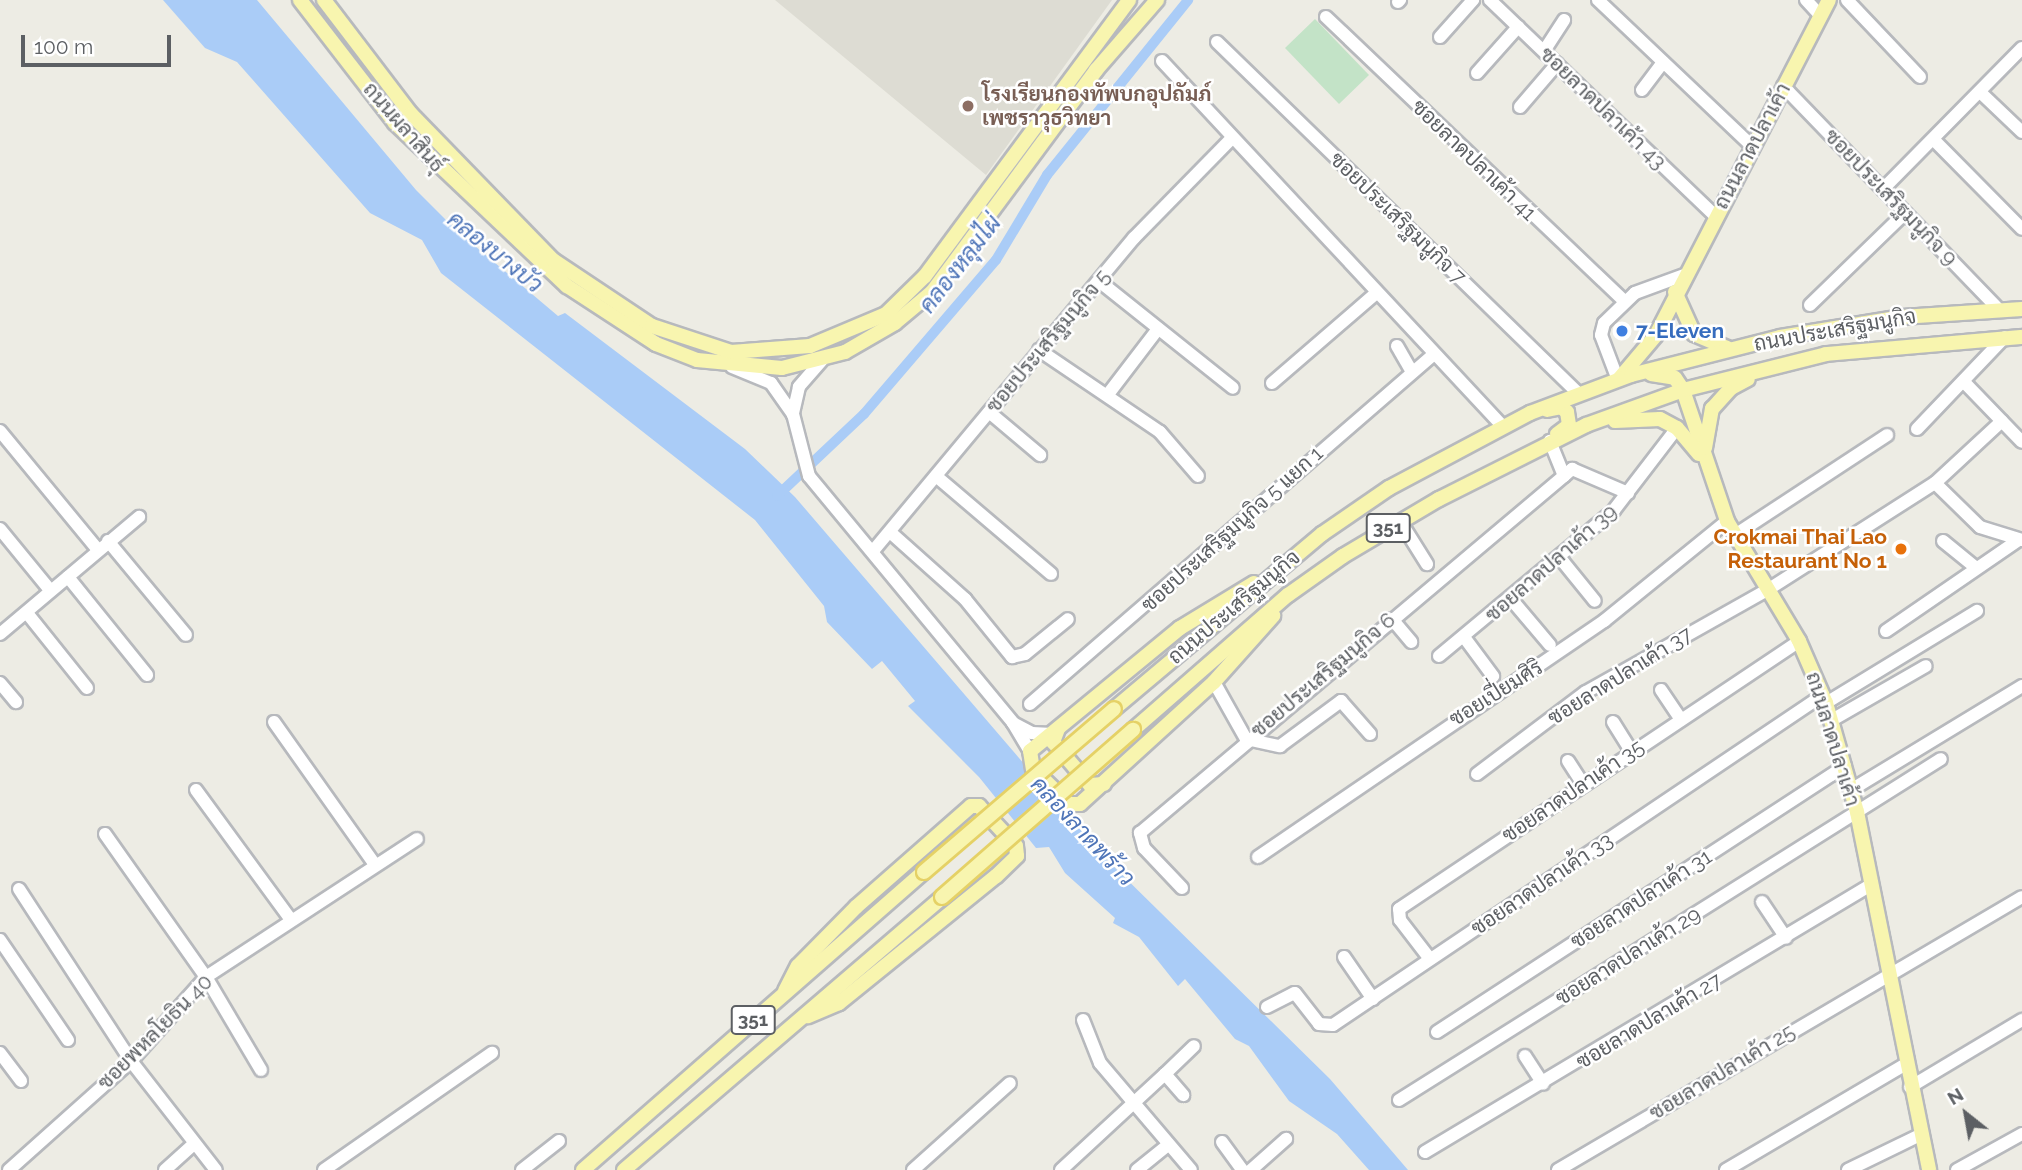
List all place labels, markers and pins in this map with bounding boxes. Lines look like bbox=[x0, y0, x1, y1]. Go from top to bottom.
place label: โรงเรียนกองทัพบกอุปถัมภ์ เพชราวุธวิทยา bbox=[982, 81, 1211, 131]
marker: โรงเรียนกองทัพบกอุปถัมภ์ เพชราวุธวิทยา bbox=[960, 98, 976, 114]
place label: 7-Eleven bbox=[1636, 318, 1724, 344]
marker: 7-Eleven bbox=[1614, 323, 1630, 339]
place label: Crokmai Thai Lao Restaurant No 1 bbox=[1713, 524, 1887, 574]
marker: Crokmai Thai Lao Restaurant No 1 bbox=[1893, 541, 1909, 557]

